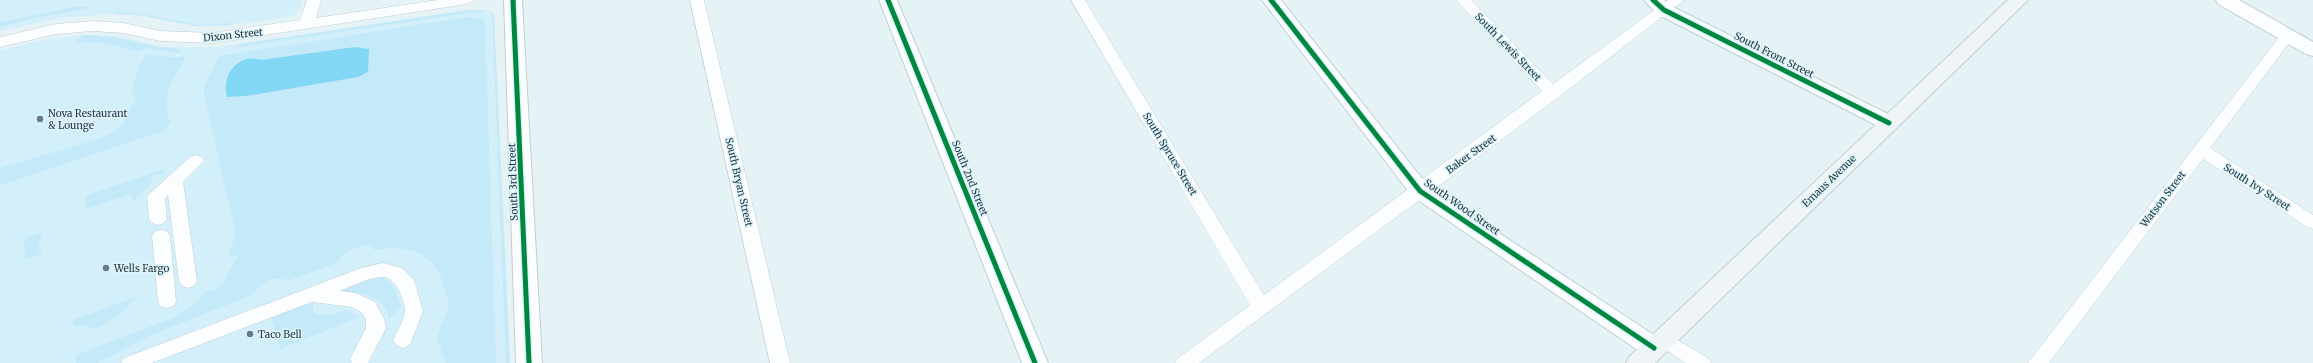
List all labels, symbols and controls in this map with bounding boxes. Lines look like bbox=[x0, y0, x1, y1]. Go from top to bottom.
street label: South Lewis Street bbox=[1472, 10, 1544, 84]
street label: Dixon Street bbox=[203, 25, 264, 45]
street label: South Front Street bbox=[1732, 29, 1816, 81]
place label: Nova Restaurant & Lounge bbox=[48, 107, 128, 132]
street label: South Spruce Street bbox=[1140, 110, 1200, 198]
marker: Nova Restaurant & Lounge bbox=[35, 114, 45, 124]
street label: Baker Street bbox=[1443, 131, 1499, 177]
street label: South Bryan Street bbox=[722, 136, 756, 228]
street label: South 2nd Street bbox=[949, 138, 991, 218]
street label: South 3rd Street bbox=[505, 143, 521, 221]
street label: Emaus Avenue bbox=[1799, 152, 1859, 210]
street label: South Ivy Street bbox=[2221, 161, 2293, 213]
street label: Watson Street bbox=[2137, 168, 2188, 231]
street label: South Wood Street bbox=[1422, 176, 1502, 238]
place label: Wells Fargo bbox=[113, 262, 169, 275]
marker: Wells Fargo bbox=[101, 263, 111, 273]
place label: Taco Bell bbox=[258, 328, 302, 341]
marker: Taco Bell bbox=[245, 329, 255, 339]

